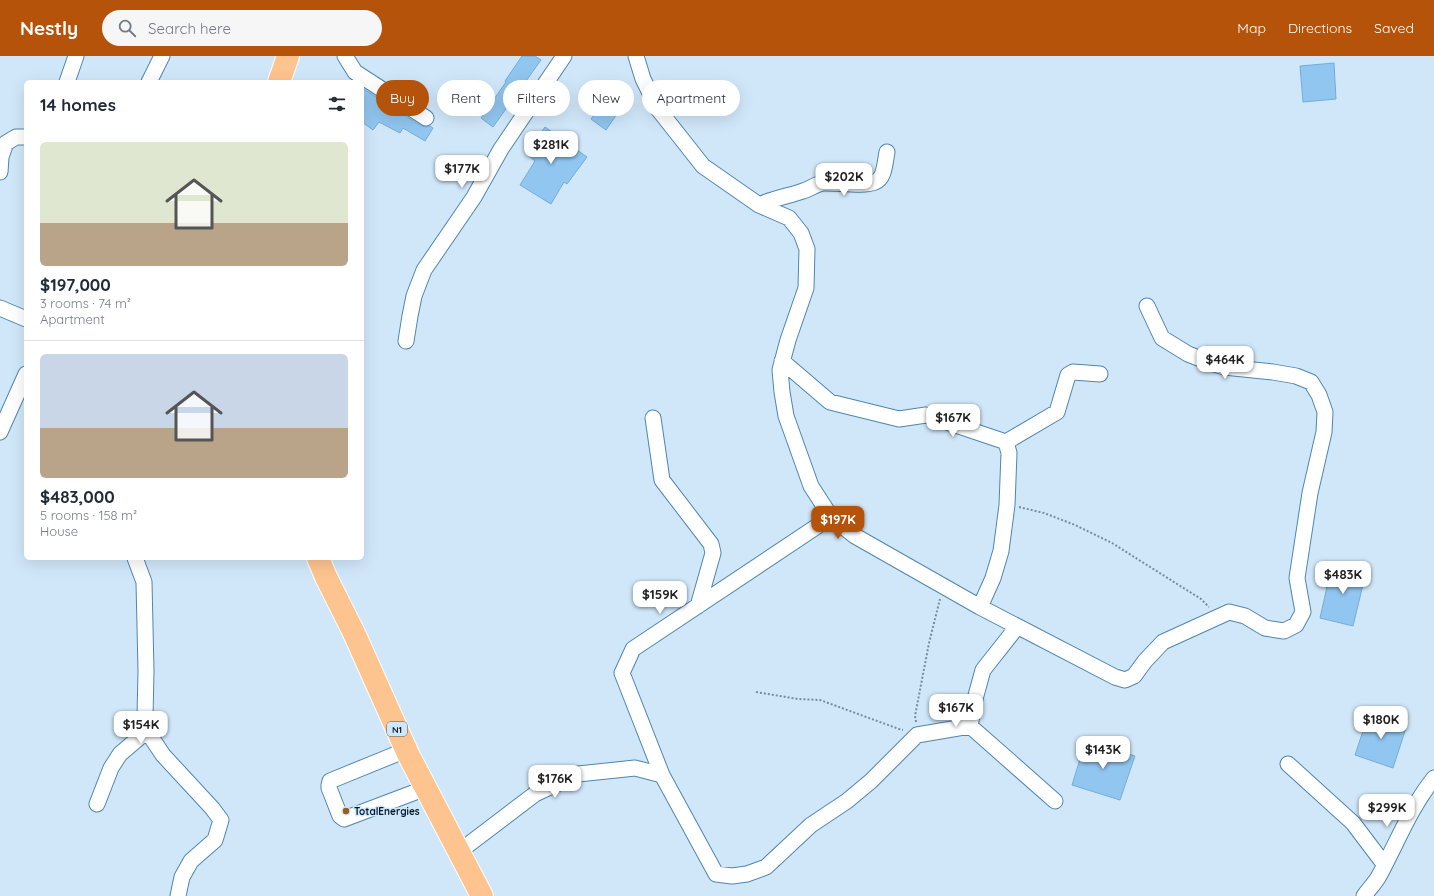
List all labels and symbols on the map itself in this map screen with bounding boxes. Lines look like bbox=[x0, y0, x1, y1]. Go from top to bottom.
pin: $281K bbox=[523, 131, 579, 165]
pin: $177K bbox=[434, 155, 490, 189]
pin: $202K bbox=[816, 163, 872, 197]
pin: $464K bbox=[1197, 346, 1253, 380]
pin: $167K bbox=[925, 404, 981, 438]
pin: $197K bbox=[810, 506, 866, 540]
pin: $483K bbox=[1315, 561, 1371, 595]
pin: $159K bbox=[632, 581, 688, 615]
pin: $167K bbox=[928, 694, 984, 728]
pin: $180K bbox=[1353, 706, 1409, 740]
pin: $154K bbox=[113, 711, 169, 745]
road number: N1 bbox=[387, 722, 407, 736]
pin: $143K bbox=[1075, 736, 1131, 770]
pin: $176K bbox=[527, 765, 583, 799]
pin: $299K bbox=[1359, 794, 1415, 828]
place label: TotalEnergies bbox=[354, 805, 420, 818]
marker: TotalEnergies bbox=[341, 806, 351, 816]

